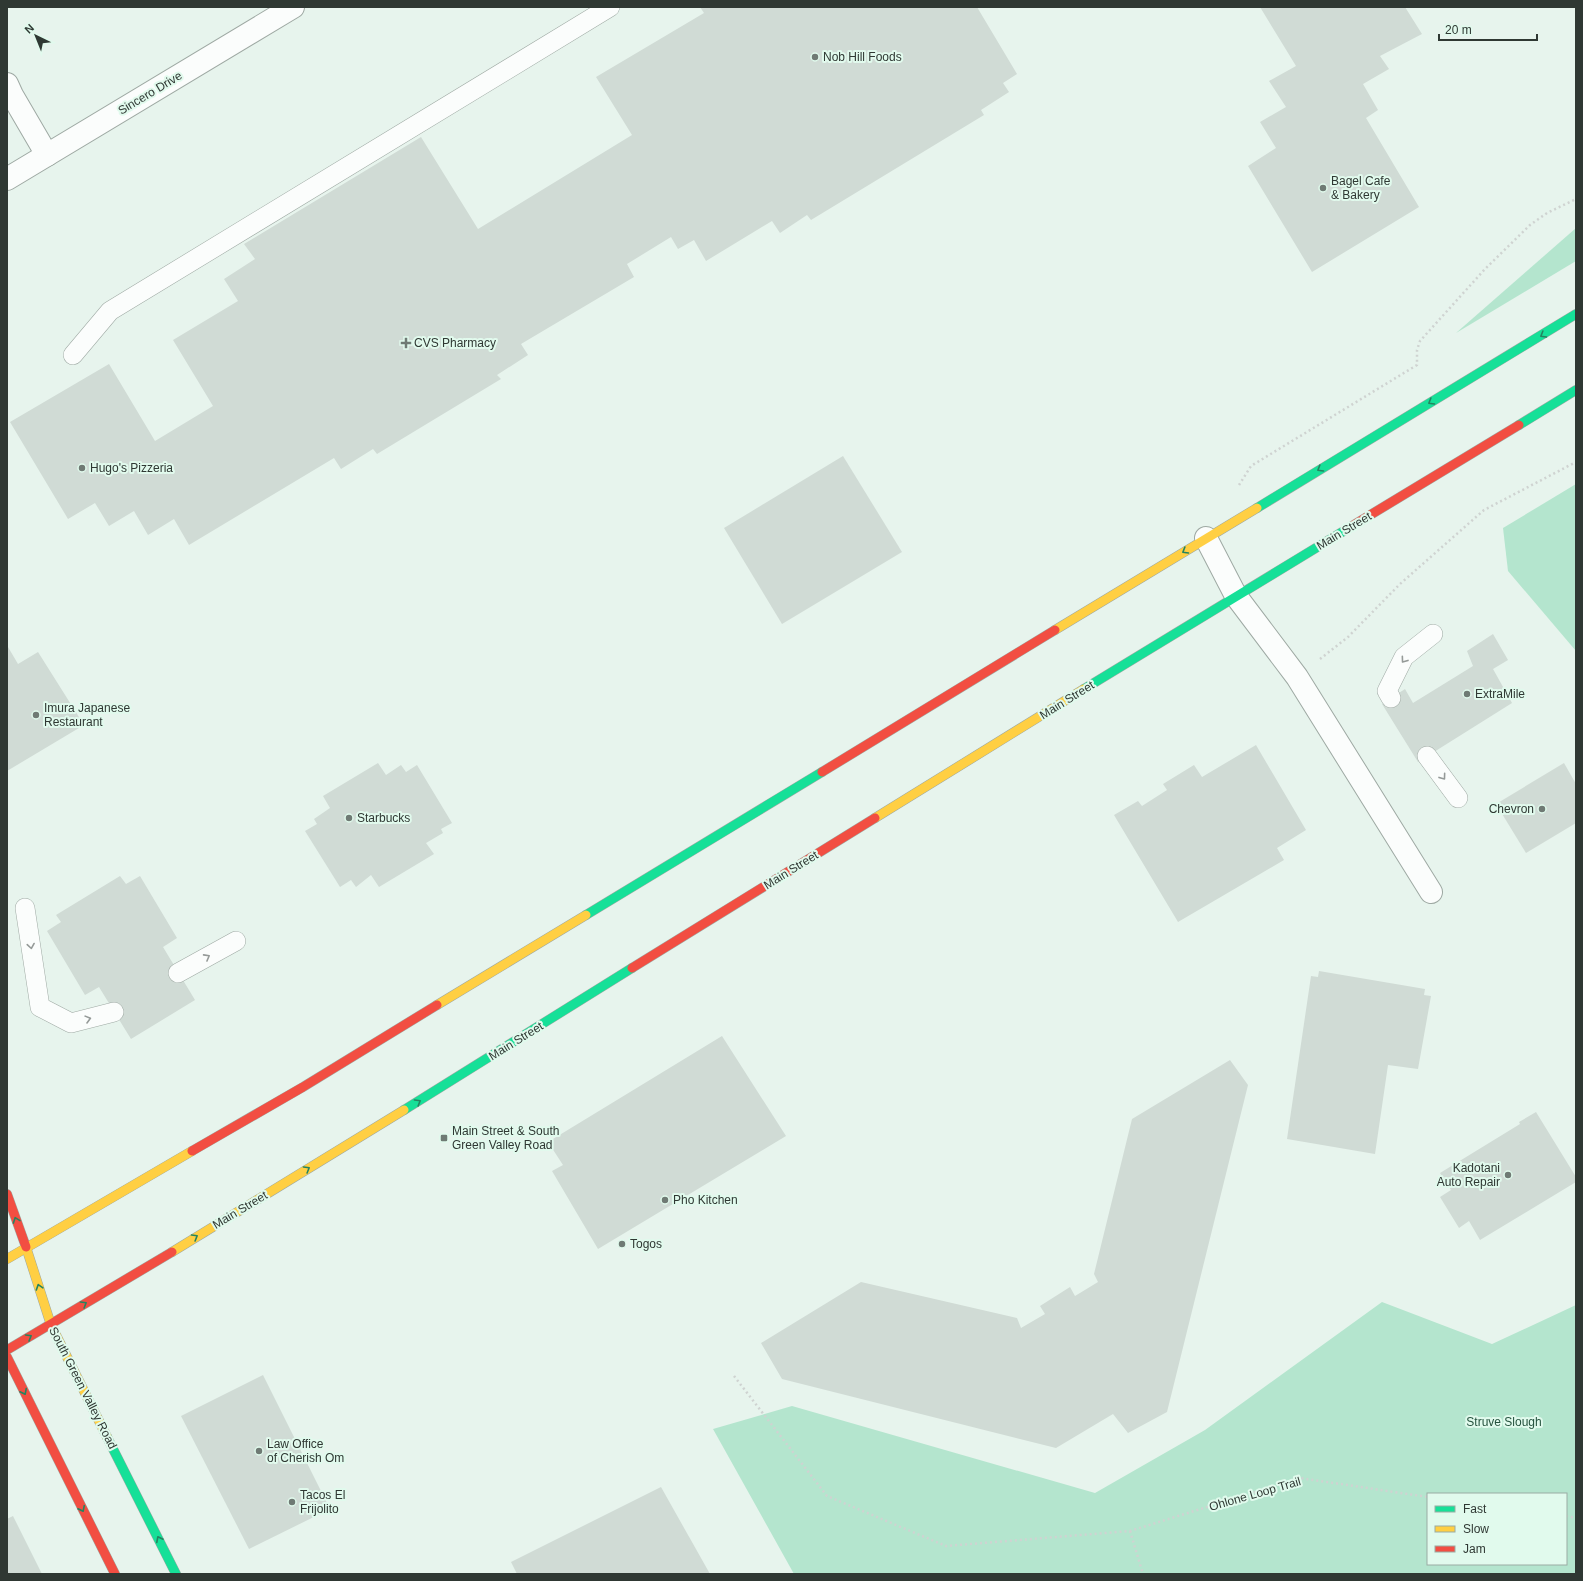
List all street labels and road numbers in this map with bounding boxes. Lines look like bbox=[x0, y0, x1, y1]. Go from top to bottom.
street label: Sincero Drive bbox=[116, 68, 185, 118]
street label: Main Street bbox=[1314, 509, 1374, 553]
street label: Main Street bbox=[1037, 677, 1097, 722]
street label: Main Street bbox=[761, 847, 821, 892]
street label: Main Street bbox=[486, 1018, 546, 1063]
street label: Main Street bbox=[210, 1188, 270, 1232]
street label: South Green Valley Road bbox=[46, 1325, 120, 1451]
street label: Ohlone Loop Trail bbox=[1208, 1474, 1302, 1514]

